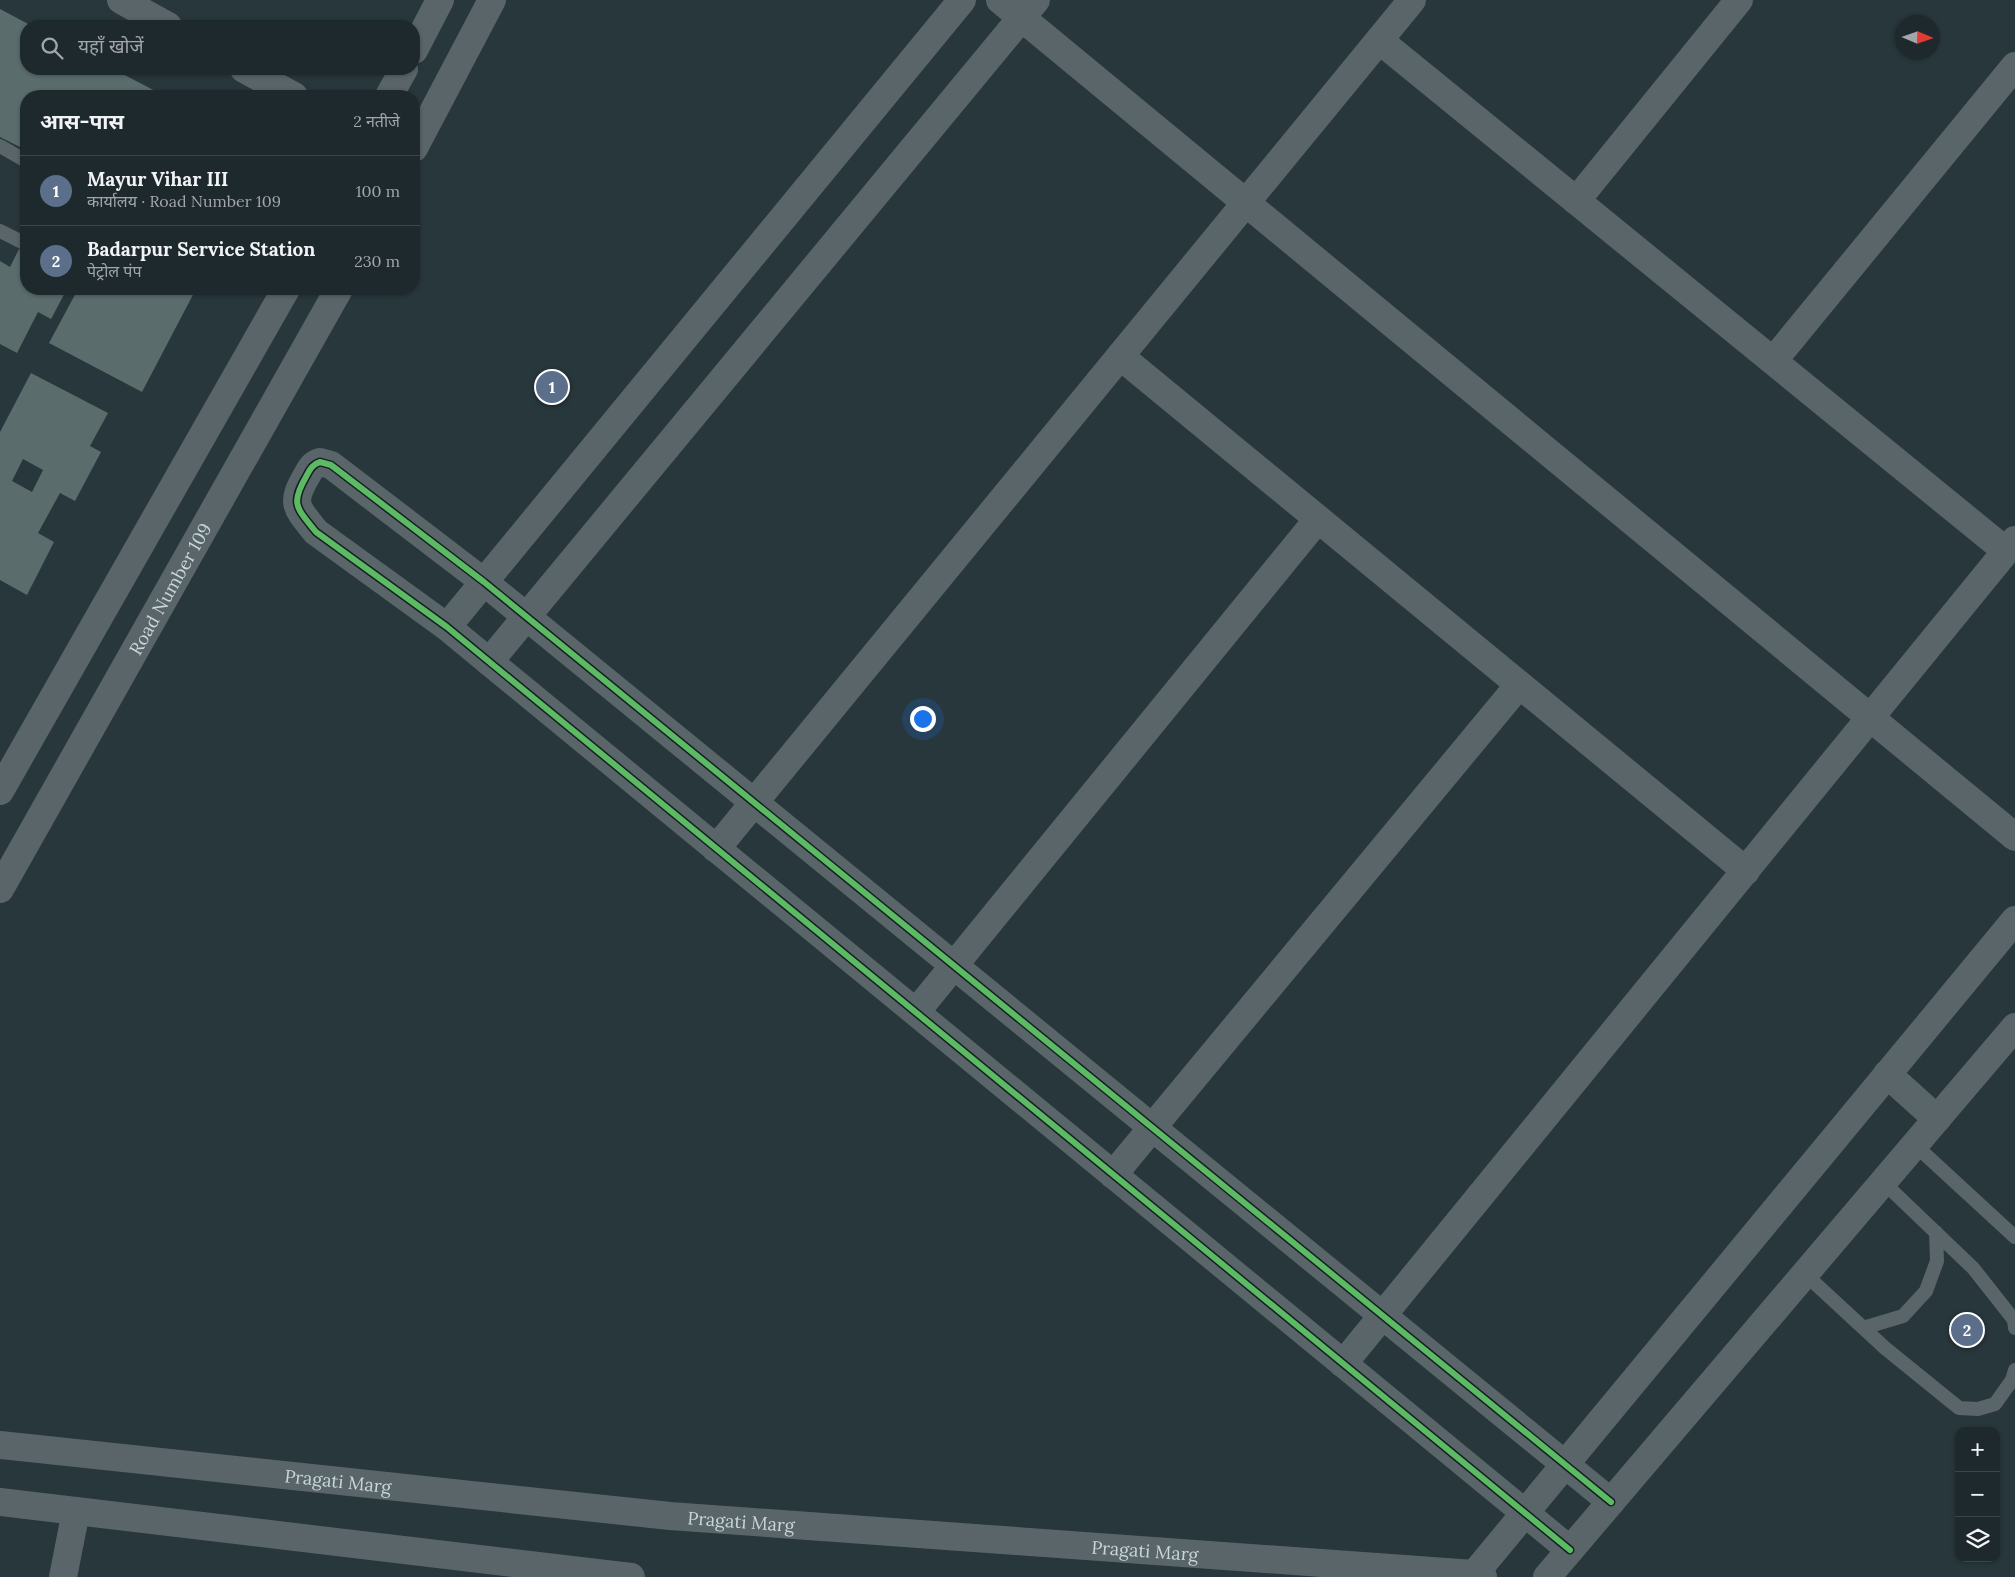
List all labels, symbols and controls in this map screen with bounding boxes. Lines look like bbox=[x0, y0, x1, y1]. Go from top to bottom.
north arrow bbox=[1895, 15, 1940, 60]
search box bbox=[20, 20, 420, 75]
icon: search bbox=[38, 34, 66, 62]
text: यहाँ खोजें bbox=[78, 34, 144, 58]
text: आस-पास bbox=[40, 108, 124, 135]
text: 2 नतीजे bbox=[353, 111, 400, 131]
text: Mayur Vihar III bbox=[87, 167, 228, 191]
text: 1 bbox=[53, 181, 59, 201]
text: 100 m bbox=[356, 181, 400, 201]
text: कार्यालय · Road Number 109 bbox=[87, 191, 281, 211]
text: Badarpur Service Station bbox=[87, 237, 316, 261]
text: 2 bbox=[52, 251, 60, 271]
text: 230 m bbox=[354, 251, 400, 271]
text: पेट्रोल पंप bbox=[87, 261, 142, 281]
pin: 1 bbox=[536, 368, 568, 406]
street label: Road Number 109 bbox=[123, 519, 216, 659]
your location bbox=[910, 706, 936, 732]
pin: 2 bbox=[1951, 1311, 1983, 1349]
map controls bbox=[1955, 1427, 2000, 1562]
button: + bbox=[1955, 1427, 2000, 1472]
street label: Pragati Marg bbox=[284, 1464, 394, 1498]
button: − bbox=[1955, 1472, 2000, 1517]
street label: Pragati Marg bbox=[687, 1506, 796, 1537]
button: layers bbox=[1955, 1517, 2000, 1562]
street label: Pragati Marg bbox=[1091, 1535, 1200, 1566]

